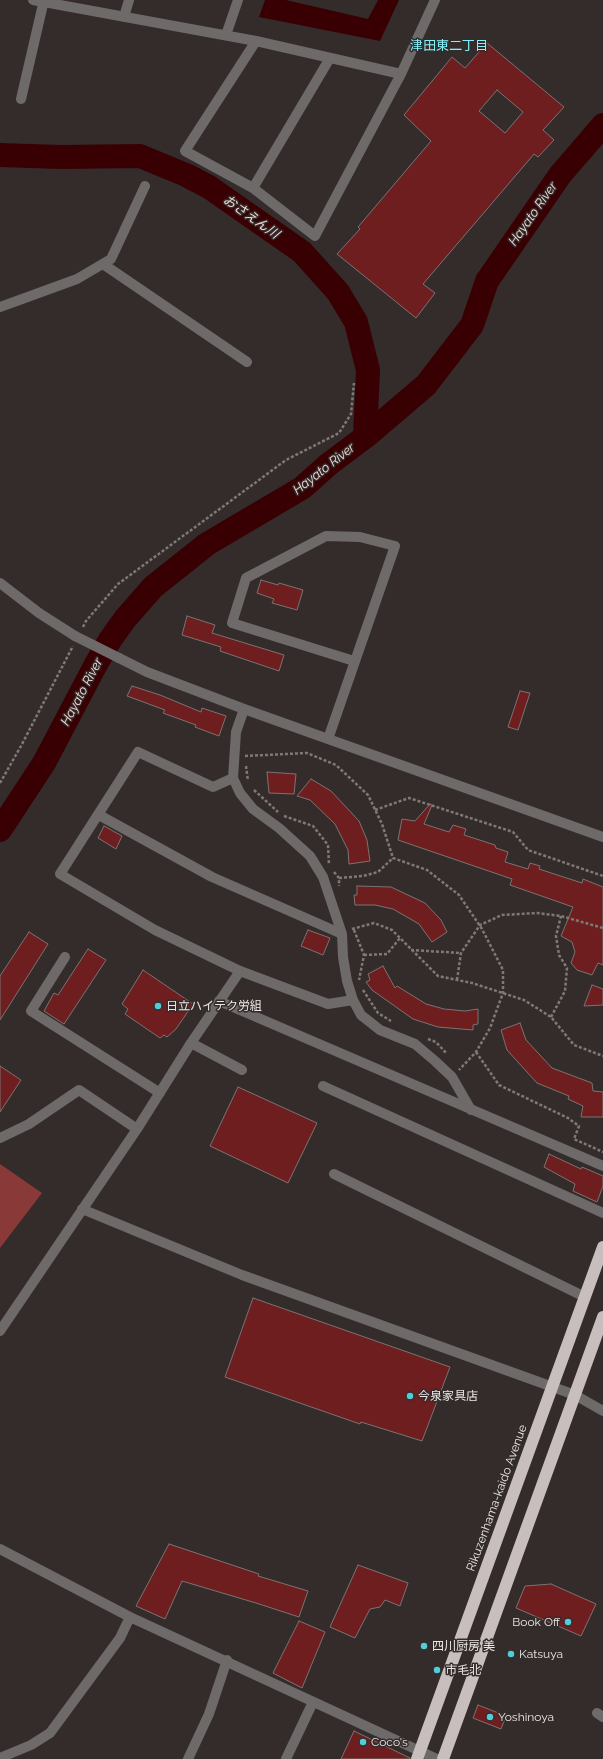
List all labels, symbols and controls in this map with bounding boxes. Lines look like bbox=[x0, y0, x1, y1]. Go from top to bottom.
district label: 津田東二丁目 bbox=[410, 38, 488, 54]
water label: Hayato River bbox=[505, 179, 561, 249]
water label: おさえん川 bbox=[220, 192, 282, 242]
water label: Hayato River bbox=[290, 440, 358, 498]
water label: Hayato River bbox=[58, 656, 106, 728]
place label: 日立ハイテク労組 bbox=[166, 999, 262, 1013]
marker: 日立ハイテク労組 bbox=[153, 1001, 163, 1011]
place label: 今泉家具店 bbox=[418, 1389, 478, 1403]
marker: 今泉家具店 bbox=[405, 1391, 415, 1401]
street label: Rikuzenhama-kaido Avenue bbox=[464, 1423, 530, 1573]
place label: Book Off bbox=[512, 1615, 560, 1629]
marker: Book Off bbox=[563, 1617, 573, 1627]
place label: 四川厨房 美 bbox=[432, 1639, 495, 1653]
marker: 四川厨房 美 bbox=[419, 1641, 429, 1651]
place label: Katsuya bbox=[519, 1647, 563, 1661]
marker: Katsuya bbox=[506, 1649, 516, 1659]
place label: 市毛北 bbox=[445, 1663, 481, 1677]
marker: 市毛北 bbox=[432, 1665, 442, 1675]
place label: Yoshinoya bbox=[498, 1710, 554, 1724]
marker: Yoshinoya bbox=[485, 1712, 495, 1722]
place label: Coco's bbox=[371, 1735, 408, 1749]
marker: Coco's bbox=[358, 1737, 368, 1747]

